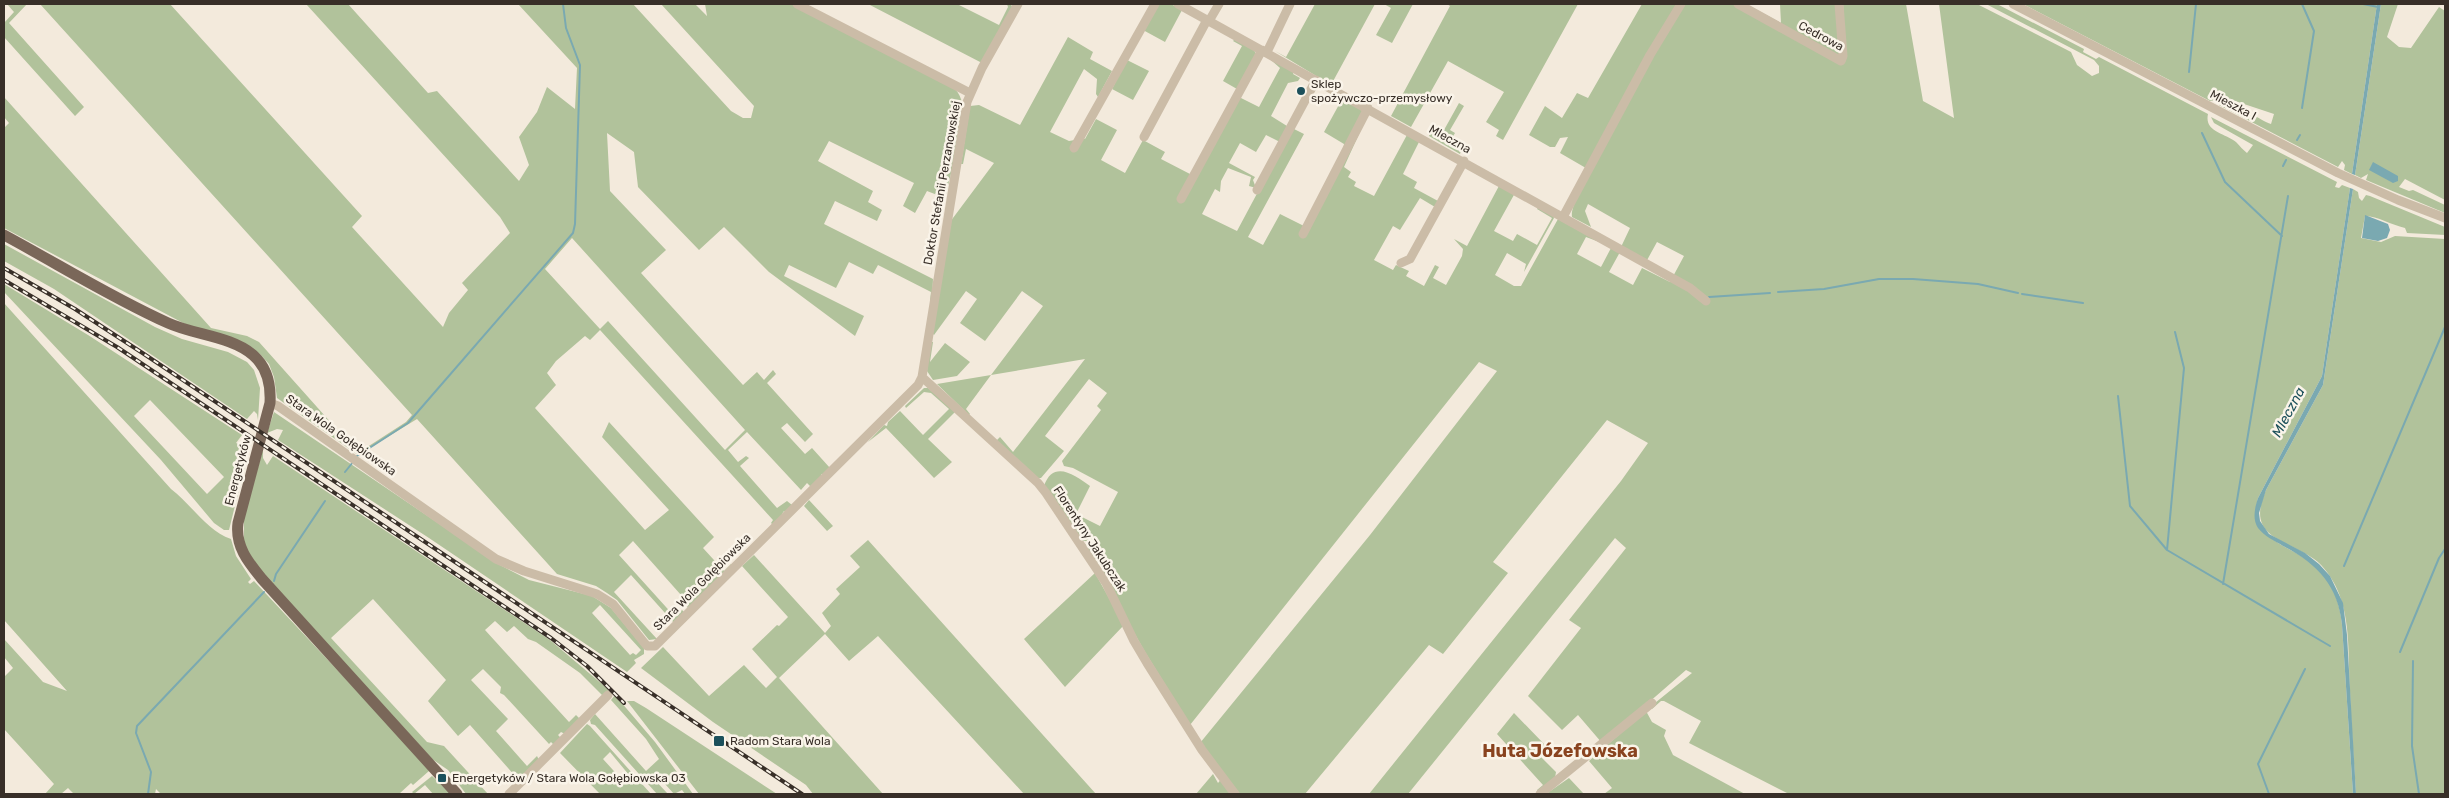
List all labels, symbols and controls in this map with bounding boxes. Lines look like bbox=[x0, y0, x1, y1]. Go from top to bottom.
street label: Cedrowa bbox=[1796, 18, 1846, 54]
place label: Sklep spożywczo-przemysłowy bbox=[1311, 77, 1453, 105]
marker: Sklep spożywczo-przemysłowy bbox=[1295, 85, 1307, 97]
street label: Mieszka I bbox=[2208, 87, 2258, 123]
street label: Doktor Stefanii Perzanowskiej bbox=[921, 100, 963, 266]
street label: Mleczna bbox=[1427, 122, 1473, 156]
water label: Mleczna bbox=[2268, 384, 2309, 440]
street label: Stara Wola Gołębiowska bbox=[283, 392, 399, 478]
street label: Energetyków bbox=[222, 433, 254, 507]
street label: Florentyny Jakubczak bbox=[1051, 484, 1130, 595]
street label: Stara Wola Gołębiowska bbox=[651, 531, 753, 633]
marker: Radom Stara Wola bbox=[712, 734, 726, 748]
place label: Radom Stara Wola bbox=[730, 734, 831, 748]
district label: Huta Józefowska bbox=[1482, 740, 1638, 762]
place label: Energetyków / Stara Wola Gołębiowska 03 bbox=[452, 771, 686, 785]
marker: Energetyków / Stara Wola Gołębiowska 03 bbox=[436, 772, 448, 784]

